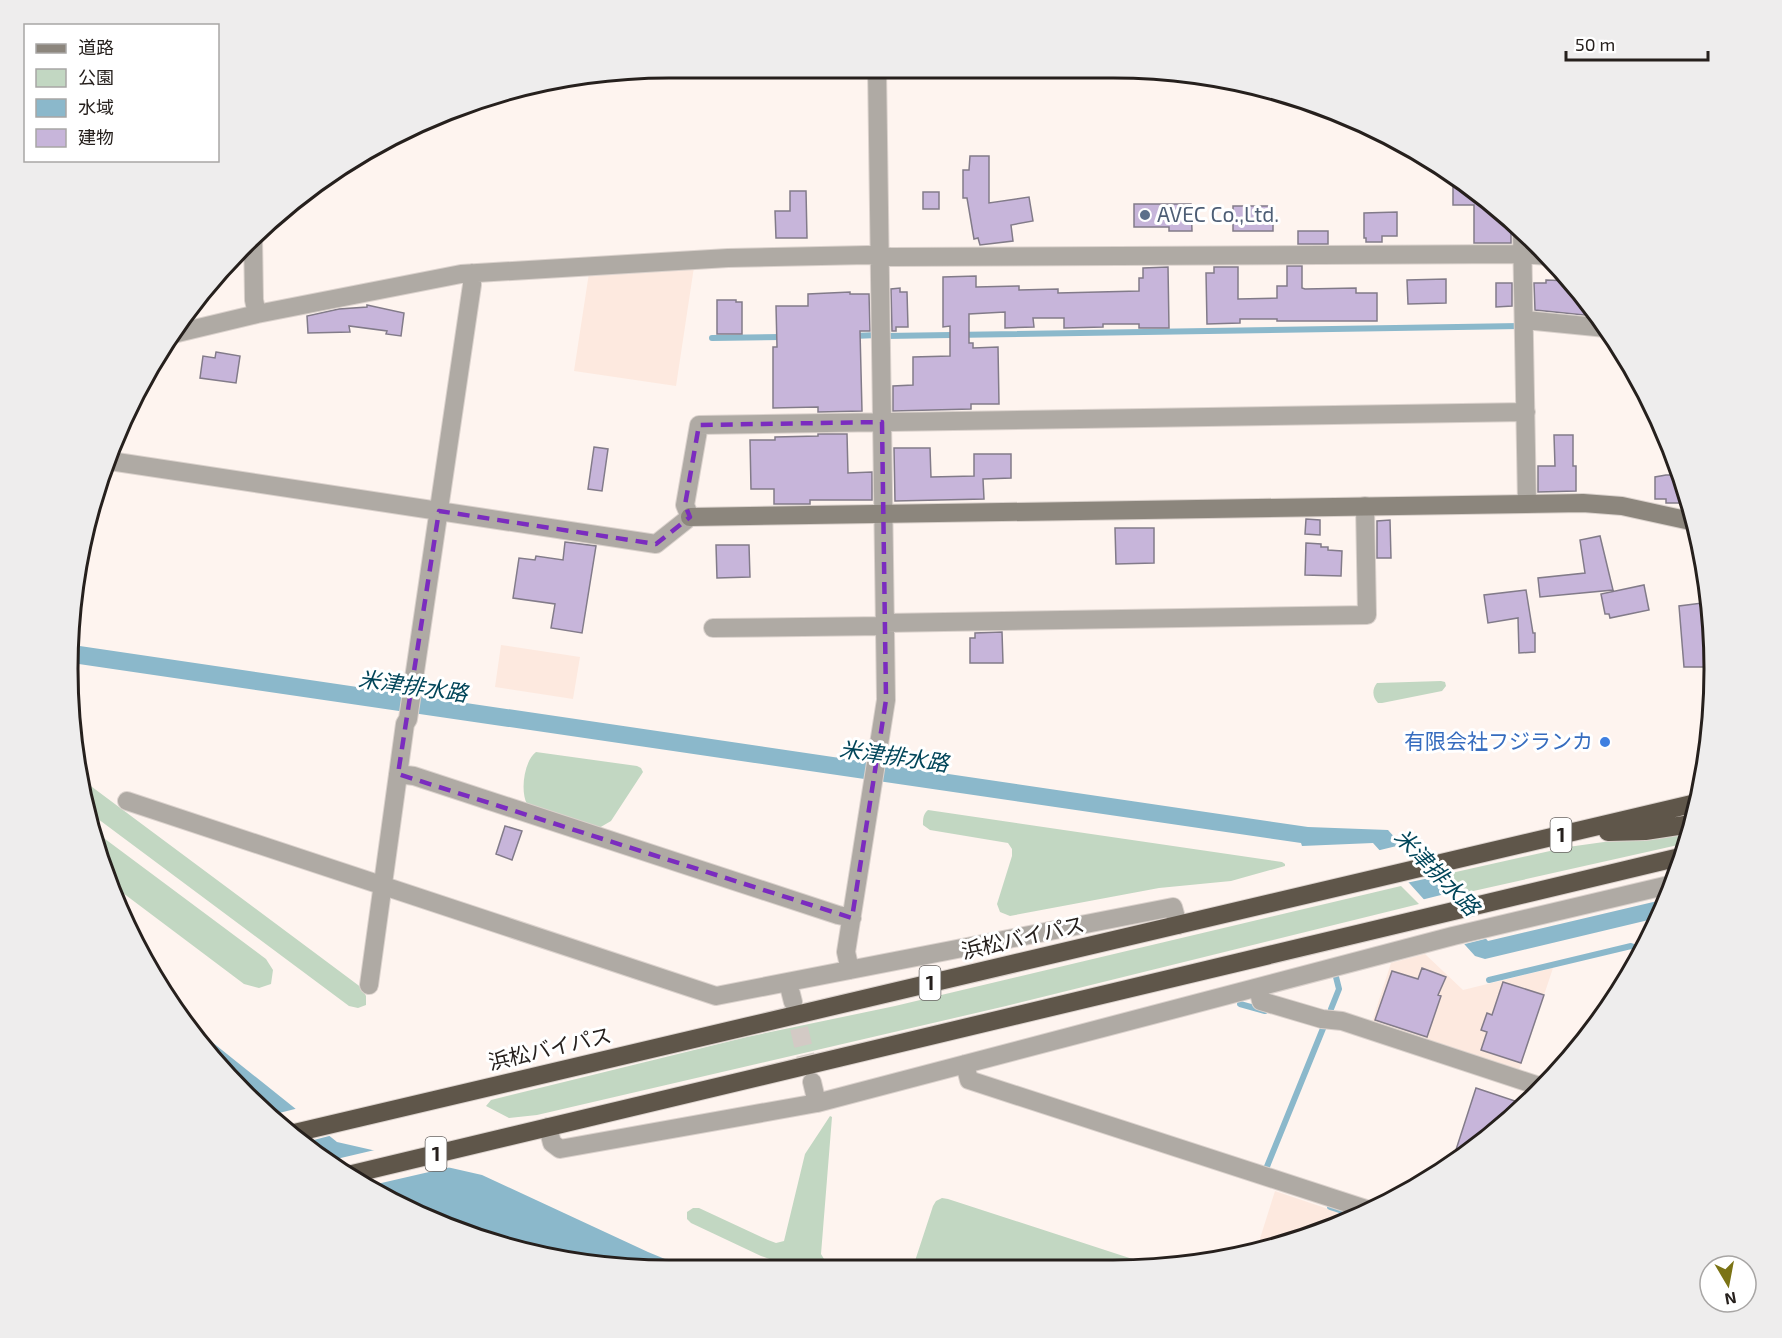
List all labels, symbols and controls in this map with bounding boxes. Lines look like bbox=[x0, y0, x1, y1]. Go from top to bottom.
legend bbox=[24, 24, 219, 162]
scale bar bbox=[1566, 24, 1708, 62]
text: 50 m bbox=[1575, 33, 1615, 55]
text: 道路 bbox=[78, 36, 114, 58]
text: 公園 bbox=[78, 66, 114, 88]
text: 水域 bbox=[78, 96, 114, 118]
text: 建物 bbox=[78, 126, 114, 148]
place label: AVEC Co.,Ltd. bbox=[1157, 201, 1279, 226]
marker: AVEC Co.,Ltd. bbox=[1138, 208, 1152, 222]
water label: 米津排水路 bbox=[357, 664, 471, 706]
place label: 有限会社フジランカ bbox=[1404, 728, 1593, 753]
water label: 米津排水路 bbox=[838, 734, 952, 776]
marker: 有限会社フジランカ bbox=[1598, 735, 1612, 749]
road number: 1 bbox=[1550, 818, 1572, 852]
water label: 米津排水路 bbox=[1390, 823, 1487, 921]
street label: 浜松バイパス bbox=[959, 910, 1087, 963]
road number: 1 bbox=[920, 966, 940, 1000]
street label: 浜松バイパス bbox=[486, 1021, 614, 1074]
road number: 1 bbox=[426, 1137, 446, 1171]
north arrow bbox=[1698, 1254, 1758, 1314]
text: N bbox=[1723, 1289, 1738, 1310]

